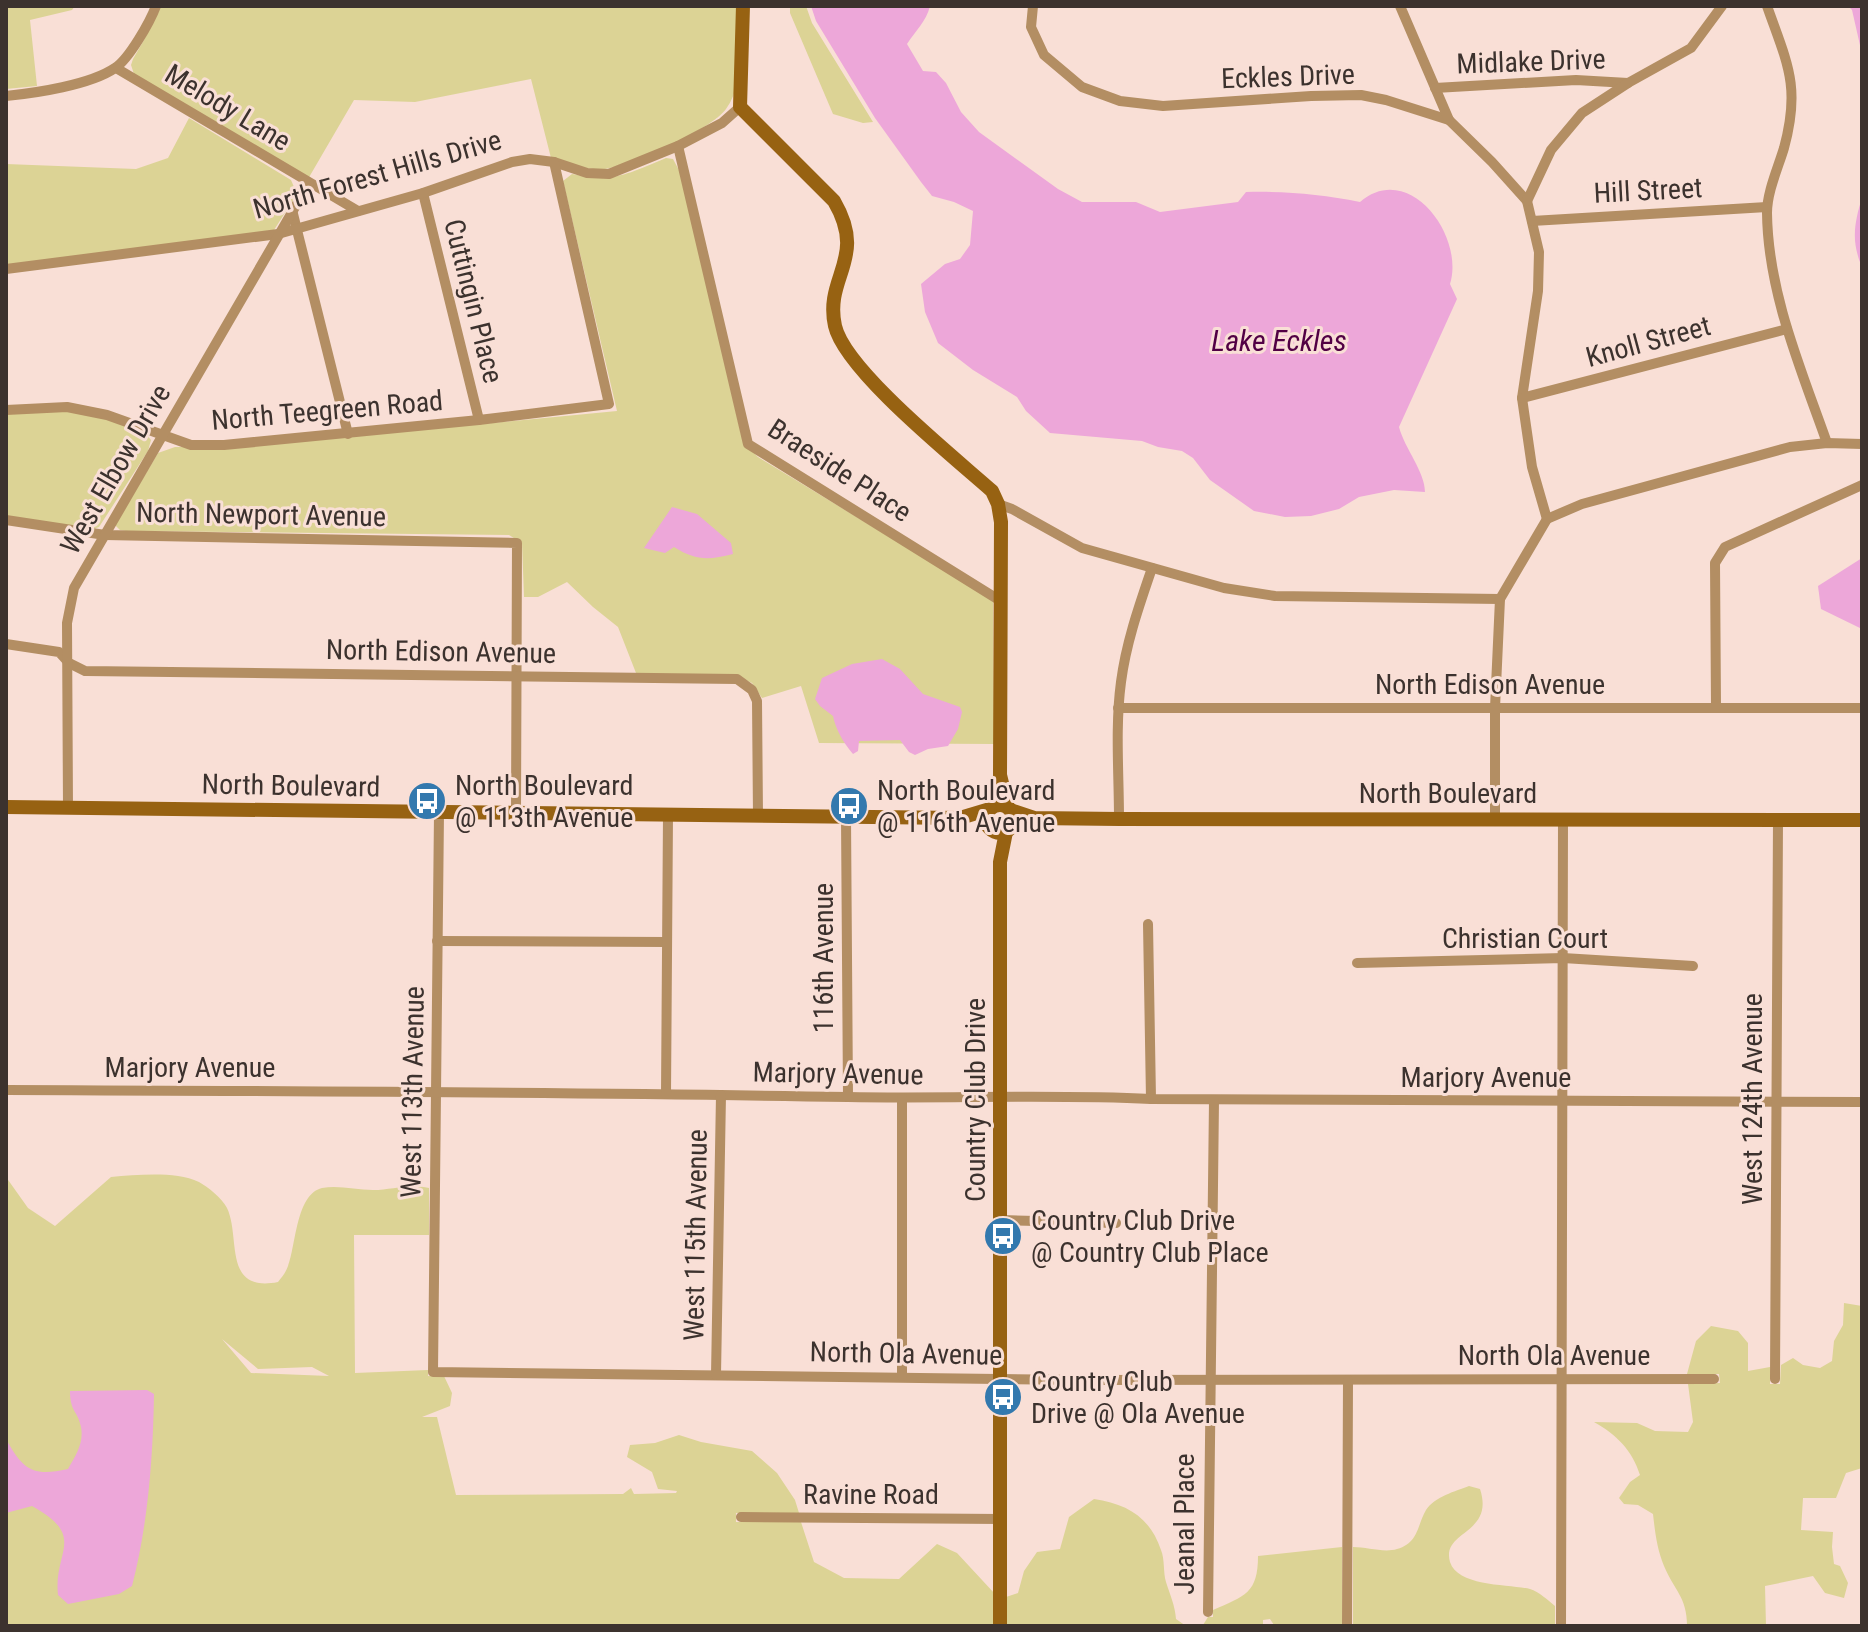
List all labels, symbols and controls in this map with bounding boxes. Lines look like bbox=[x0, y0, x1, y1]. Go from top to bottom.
street label: Midlake Drive bbox=[1456, 42, 1606, 81]
street label: Melody Lane bbox=[159, 57, 296, 158]
street label: Eckles Drive bbox=[1221, 58, 1355, 95]
street label: North Forest Hills Drive bbox=[249, 123, 505, 226]
street label: Hill Street bbox=[1593, 171, 1703, 210]
street label: Cuttingin Place bbox=[437, 216, 510, 386]
street label: Knoll Street bbox=[1582, 309, 1714, 374]
water label: Lake Eckles bbox=[1211, 323, 1347, 358]
street label: West Elbow Drive bbox=[54, 379, 177, 560]
street label: North Teegreen Road bbox=[210, 384, 444, 437]
street label: Braeside Place bbox=[762, 412, 917, 529]
street label: North Newport Avenue bbox=[136, 496, 386, 533]
street label: North Edison Avenue bbox=[326, 633, 556, 670]
street label: North Edison Avenue bbox=[1375, 668, 1605, 701]
street label: North Boulevard bbox=[201, 767, 380, 804]
place label: North Boulevard @ 113th Avenue bbox=[455, 769, 633, 834]
place label: North Boulevard @ 116th Avenue bbox=[877, 774, 1055, 839]
street label: North Boulevard bbox=[1359, 777, 1537, 810]
bus stop icon: North Boulevard @ 113th Avenue bbox=[406, 780, 448, 822]
bus stop icon: North Boulevard @ 116th Avenue bbox=[828, 785, 870, 827]
street label: 116th Avenue bbox=[807, 883, 840, 1033]
street label: Christian Court bbox=[1442, 922, 1608, 955]
street label: West 113th Avenue bbox=[394, 986, 431, 1198]
street label: West 124th Avenue bbox=[1736, 993, 1769, 1205]
street label: Country Club Drive bbox=[959, 998, 992, 1202]
street label: Marjory Avenue bbox=[105, 1051, 275, 1084]
street label: Marjory Avenue bbox=[752, 1056, 924, 1091]
street label: Marjory Avenue bbox=[1401, 1061, 1571, 1094]
street label: West 115th Avenue bbox=[677, 1129, 714, 1341]
place label: Country Club Drive @ Country Club Place bbox=[1031, 1204, 1269, 1269]
bus stop icon: Country Club Drive @ Country Club Place bbox=[982, 1215, 1024, 1257]
street label: North Ola Avenue bbox=[809, 1335, 1003, 1372]
street label: North Ola Avenue bbox=[1458, 1339, 1650, 1372]
place label: Country Club Drive @ Ola Avenue bbox=[1031, 1365, 1245, 1430]
bus stop icon: Country Club Drive @ Ola Avenue bbox=[982, 1376, 1024, 1418]
street label: Jeanal Place bbox=[1168, 1453, 1201, 1595]
street label: Ravine Road bbox=[803, 1478, 939, 1511]

